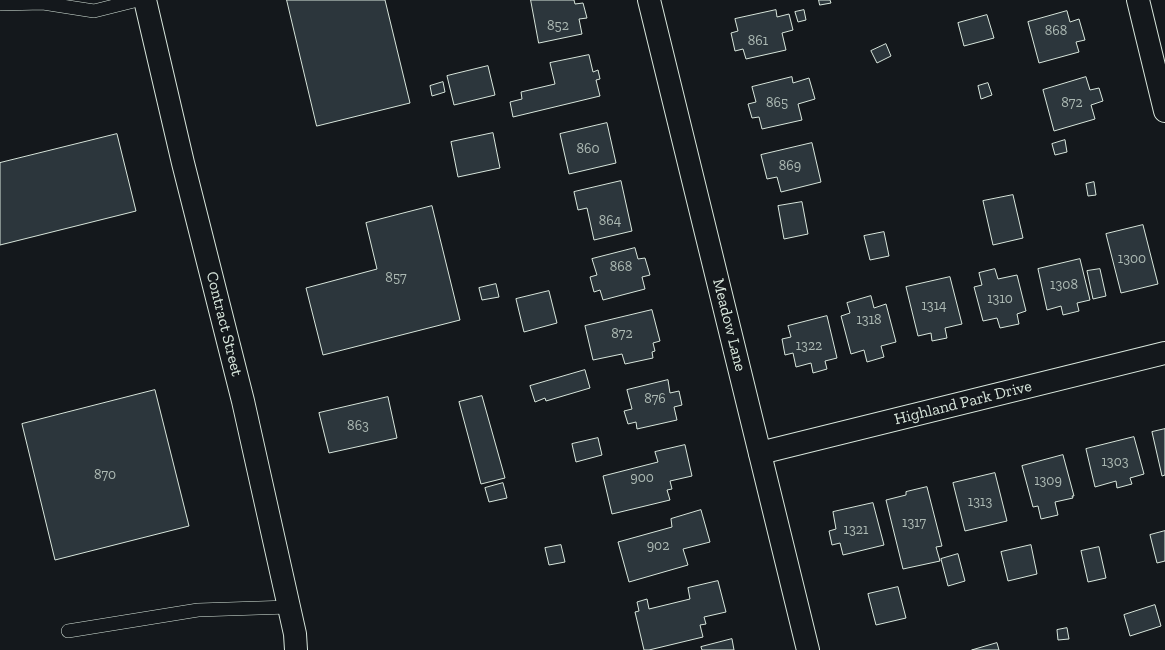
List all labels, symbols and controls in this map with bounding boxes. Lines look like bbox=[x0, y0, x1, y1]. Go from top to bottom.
house number: 852 bbox=[547, 18, 569, 34]
house number: 868 bbox=[1045, 23, 1067, 39]
house number: 861 bbox=[748, 33, 768, 49]
house number: 865 bbox=[766, 95, 788, 111]
house number: 872 bbox=[1061, 95, 1083, 111]
house number: 860 bbox=[576, 141, 600, 157]
house number: 869 bbox=[779, 158, 801, 174]
house number: 864 bbox=[599, 213, 621, 229]
house number: 1300 bbox=[1118, 251, 1146, 267]
house number: 868 bbox=[610, 259, 632, 275]
street label: Contract Street bbox=[202, 270, 246, 378]
house number: 857 bbox=[385, 270, 407, 286]
street label: Meadow Lane bbox=[708, 277, 750, 373]
house number: 1308 bbox=[1050, 277, 1078, 293]
house number: 1310 bbox=[987, 291, 1013, 307]
house number: 1314 bbox=[921, 298, 947, 314]
house number: 1318 bbox=[856, 312, 882, 328]
house number: 872 bbox=[611, 326, 633, 342]
house number: 1322 bbox=[796, 338, 822, 354]
street label: Highland Park Drive bbox=[892, 377, 1034, 429]
house number: 876 bbox=[644, 391, 666, 407]
house number: 863 bbox=[347, 418, 369, 434]
house number: 1303 bbox=[1101, 454, 1129, 470]
house number: 870 bbox=[94, 467, 116, 483]
house number: 900 bbox=[630, 470, 654, 486]
house number: 1309 bbox=[1034, 473, 1062, 489]
house number: 1313 bbox=[968, 494, 992, 510]
house number: 1317 bbox=[902, 515, 926, 531]
house number: 1321 bbox=[844, 522, 868, 538]
house number: 902 bbox=[647, 538, 669, 554]

